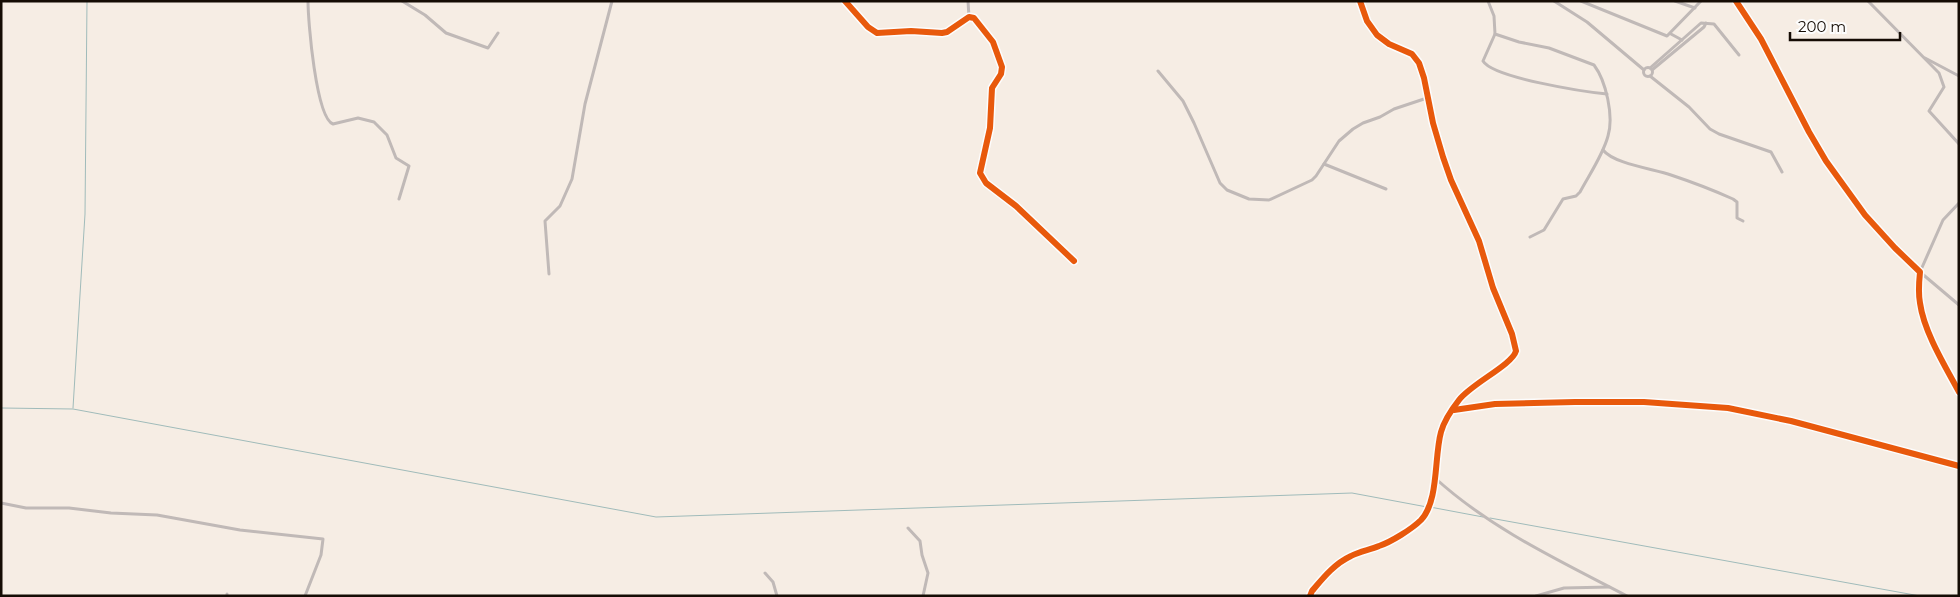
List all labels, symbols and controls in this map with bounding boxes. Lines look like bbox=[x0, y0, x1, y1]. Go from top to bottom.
scale bar bbox=[1790, 10, 1900, 42]
text: 200 m bbox=[1798, 17, 1846, 36]

